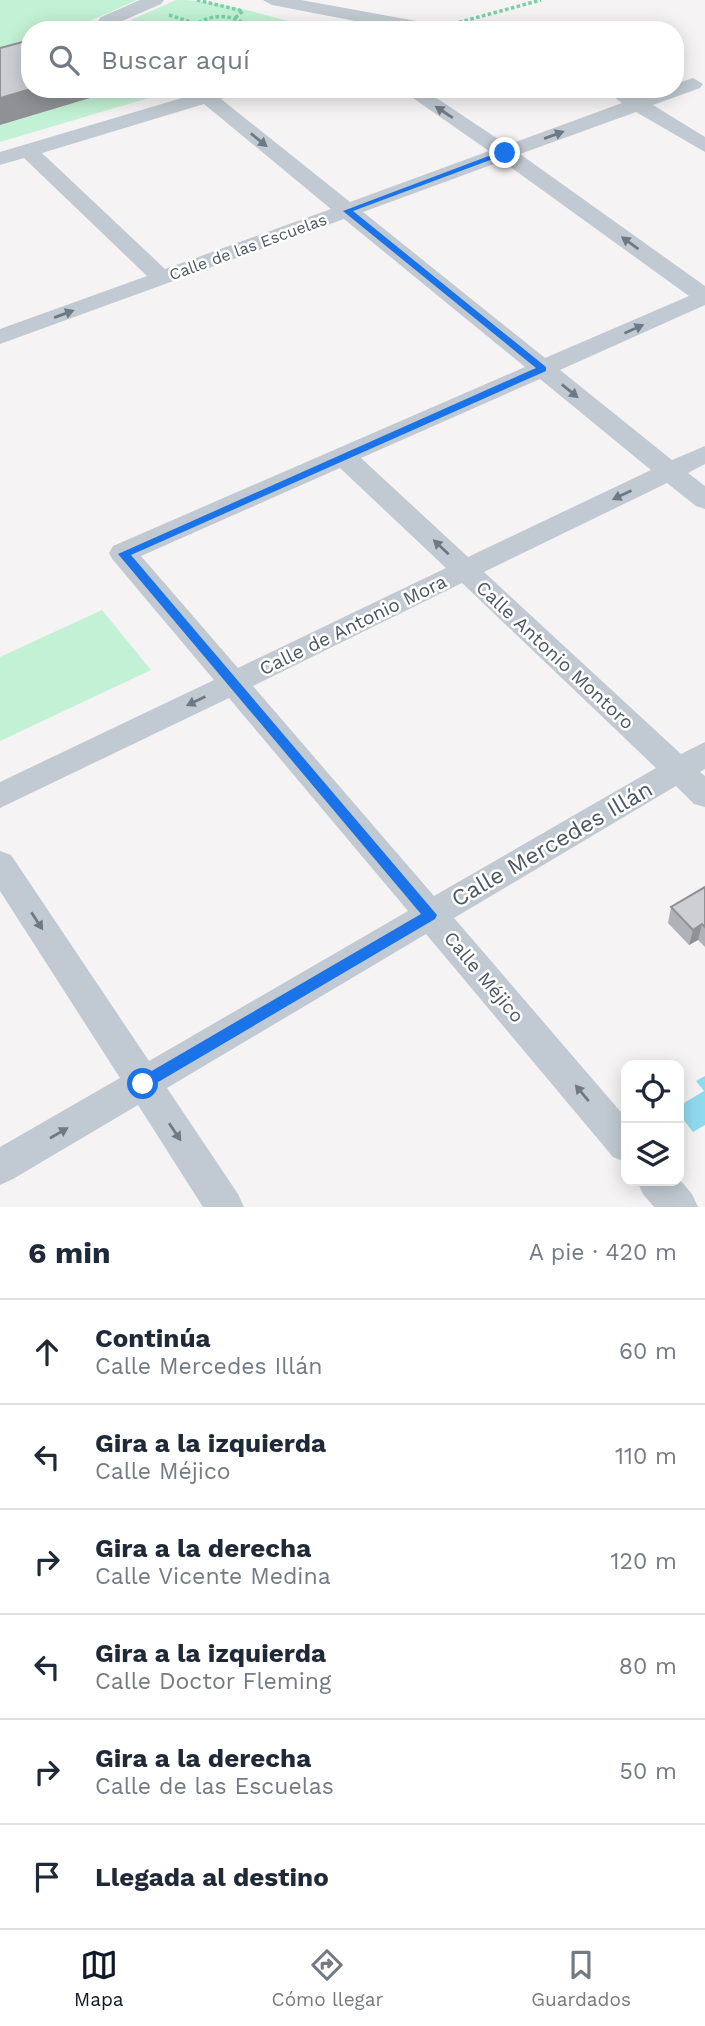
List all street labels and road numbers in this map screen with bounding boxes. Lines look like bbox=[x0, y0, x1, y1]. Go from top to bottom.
street label: Calle de las Escuelas bbox=[167, 210, 329, 284]
street label: Calle de Antonio Mora bbox=[256, 570, 451, 680]
street label: Calle Antonio Montoro bbox=[471, 576, 639, 734]
street label: Calle Mercedes Illán bbox=[447, 775, 657, 913]
street label: Calle Méjico bbox=[439, 927, 529, 1027]

